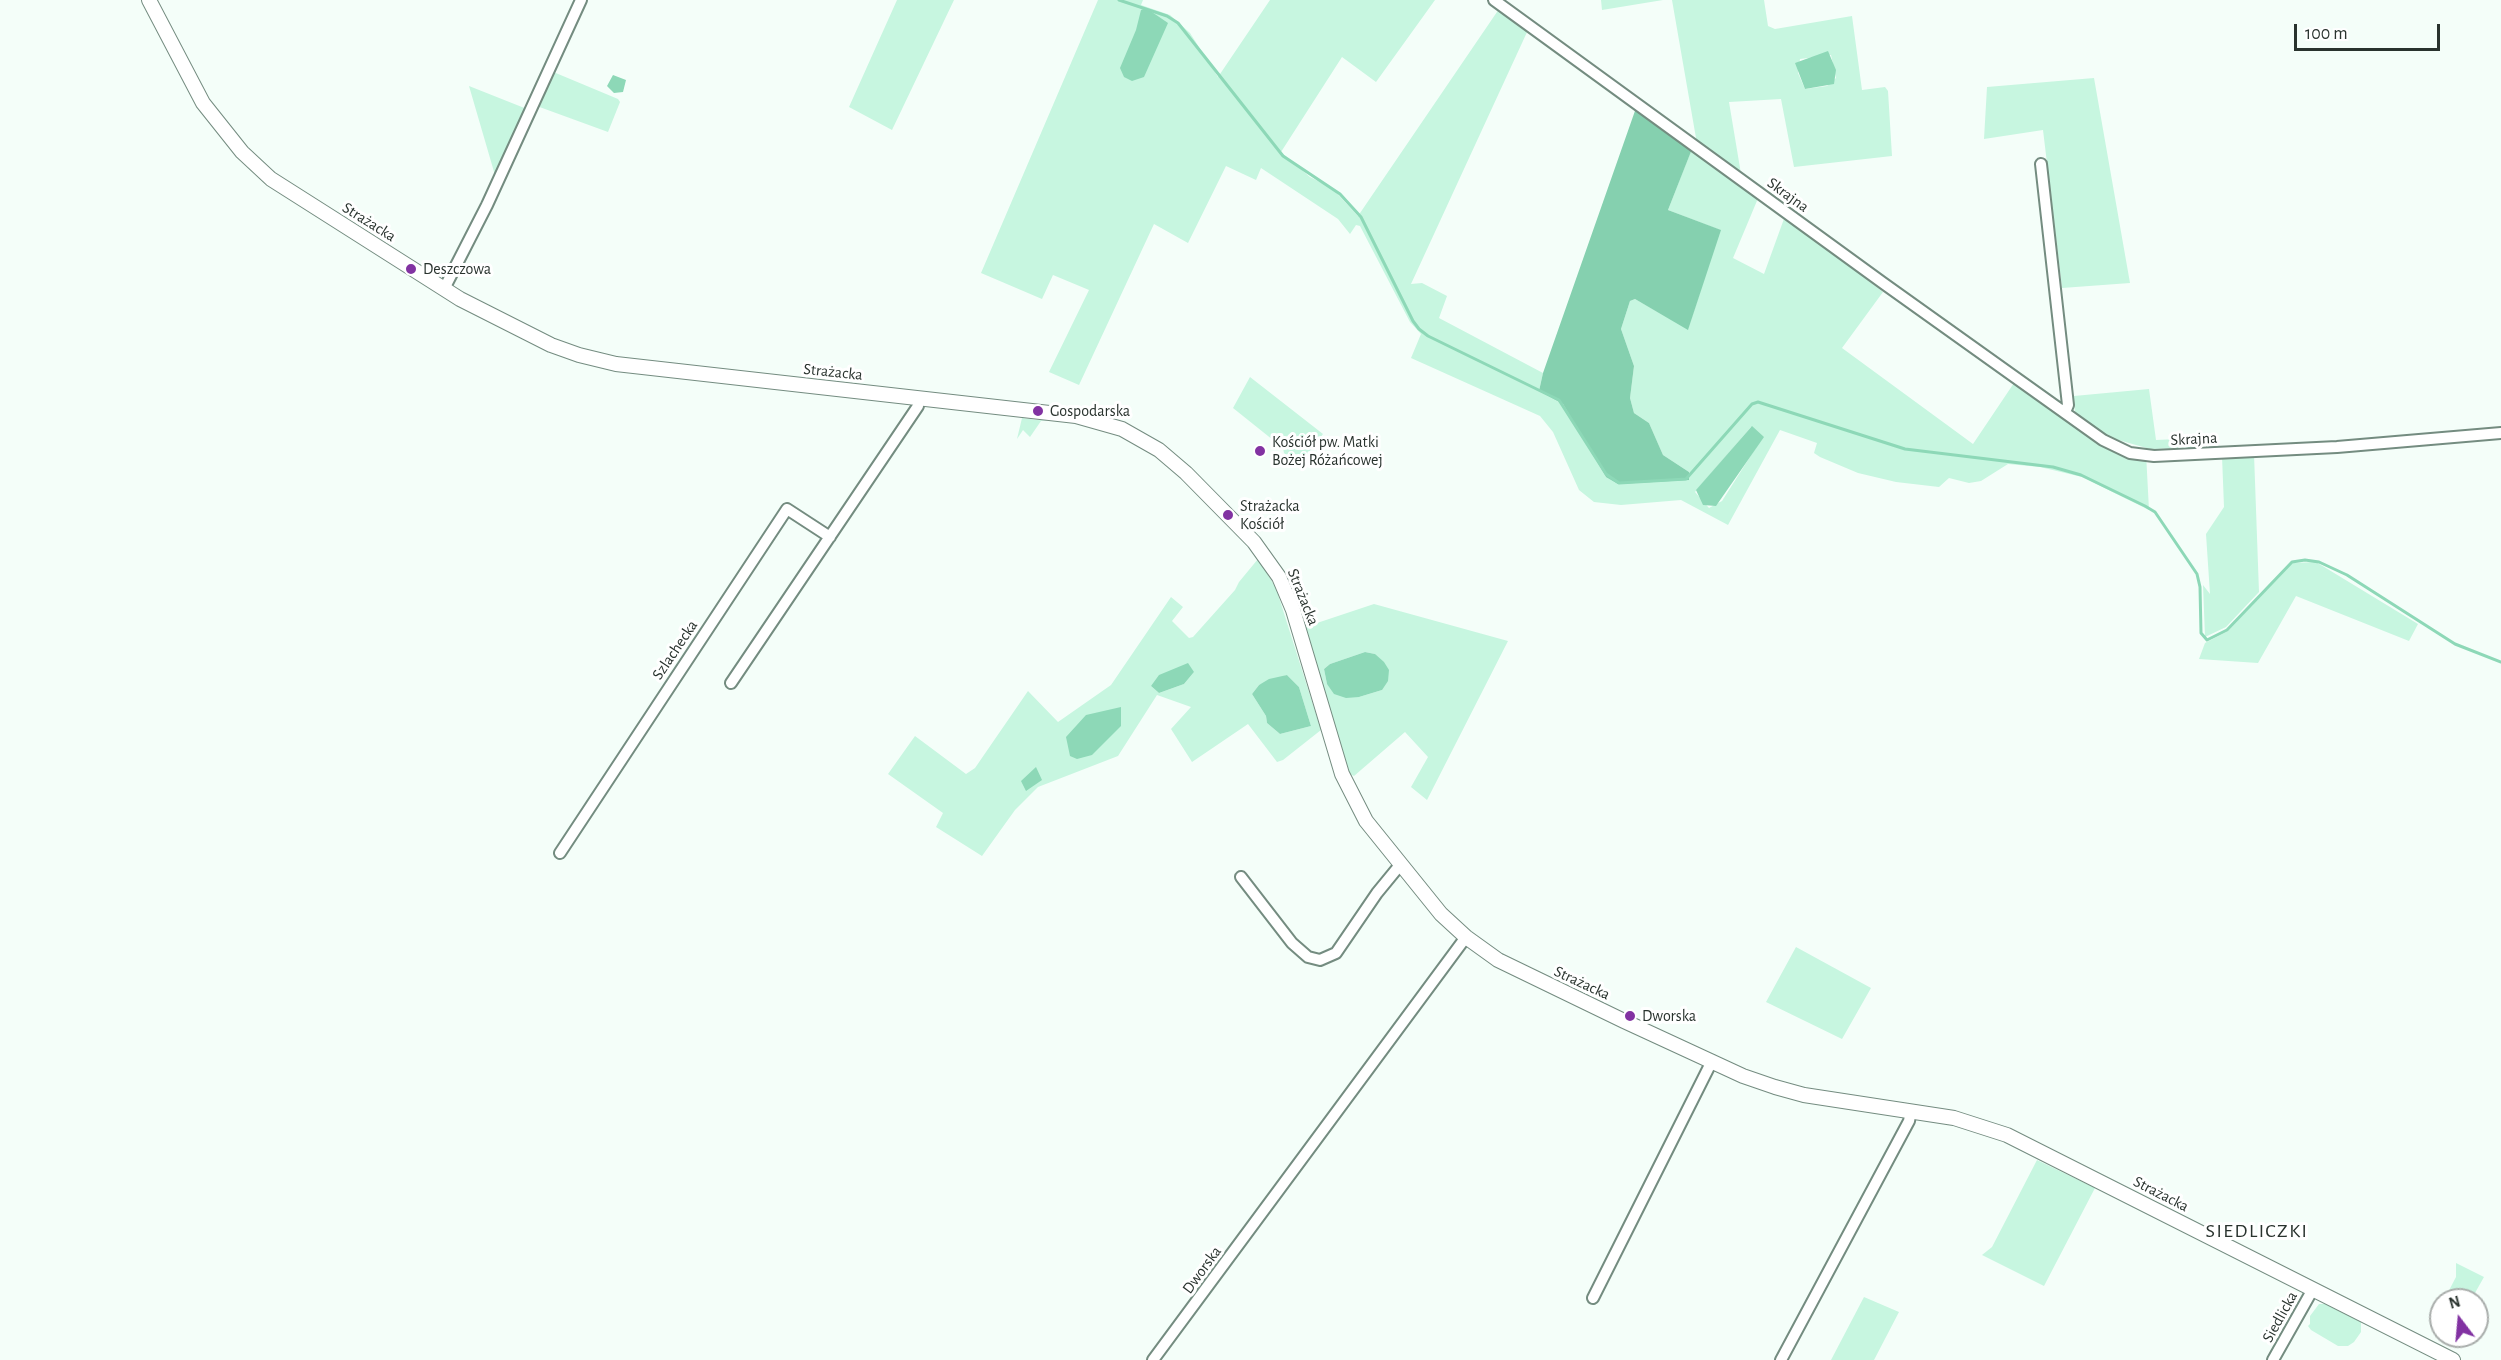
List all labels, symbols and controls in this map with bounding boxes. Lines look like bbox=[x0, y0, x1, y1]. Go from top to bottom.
scale bar bbox=[2297, 12, 2442, 50]
text: 100 m bbox=[2305, 25, 2348, 43]
street label: Skrajna bbox=[1763, 173, 1813, 217]
street label: Strażacka bbox=[339, 198, 399, 246]
place label: Deszczowa bbox=[423, 259, 491, 279]
marker: Deszczowa bbox=[404, 262, 418, 276]
street label: Strażacka bbox=[802, 359, 864, 385]
place label: Gospodarska bbox=[1050, 401, 1130, 421]
marker: Gospodarska bbox=[1031, 404, 1045, 418]
street label: Skrajna bbox=[2170, 428, 2218, 450]
place label: Kościół pw. Matki Bożej Różańcowej bbox=[1272, 432, 1383, 470]
marker: Kościół pw. Matki Bożej Różańcowej bbox=[1253, 444, 1267, 458]
place label: Strażacka Kościół bbox=[1240, 496, 1300, 534]
marker: Strażacka Kościół bbox=[1221, 508, 1235, 522]
street label: Strażacka bbox=[1283, 566, 1323, 628]
street label: Szlachecka bbox=[648, 617, 702, 683]
street label: Strażacka bbox=[1551, 962, 1613, 1004]
place label: Dworska bbox=[1642, 1006, 1696, 1026]
marker: Dworska bbox=[1623, 1009, 1637, 1023]
street label: Strażacka bbox=[2130, 1172, 2192, 1216]
district label: SIEDLICZKI bbox=[2206, 1219, 2308, 1243]
street label: Dworska bbox=[1178, 1242, 1226, 1298]
street label: Siedlicka bbox=[2258, 1288, 2302, 1346]
north arrow bbox=[2429, 1288, 2489, 1348]
text: N bbox=[2447, 1293, 2462, 1312]

